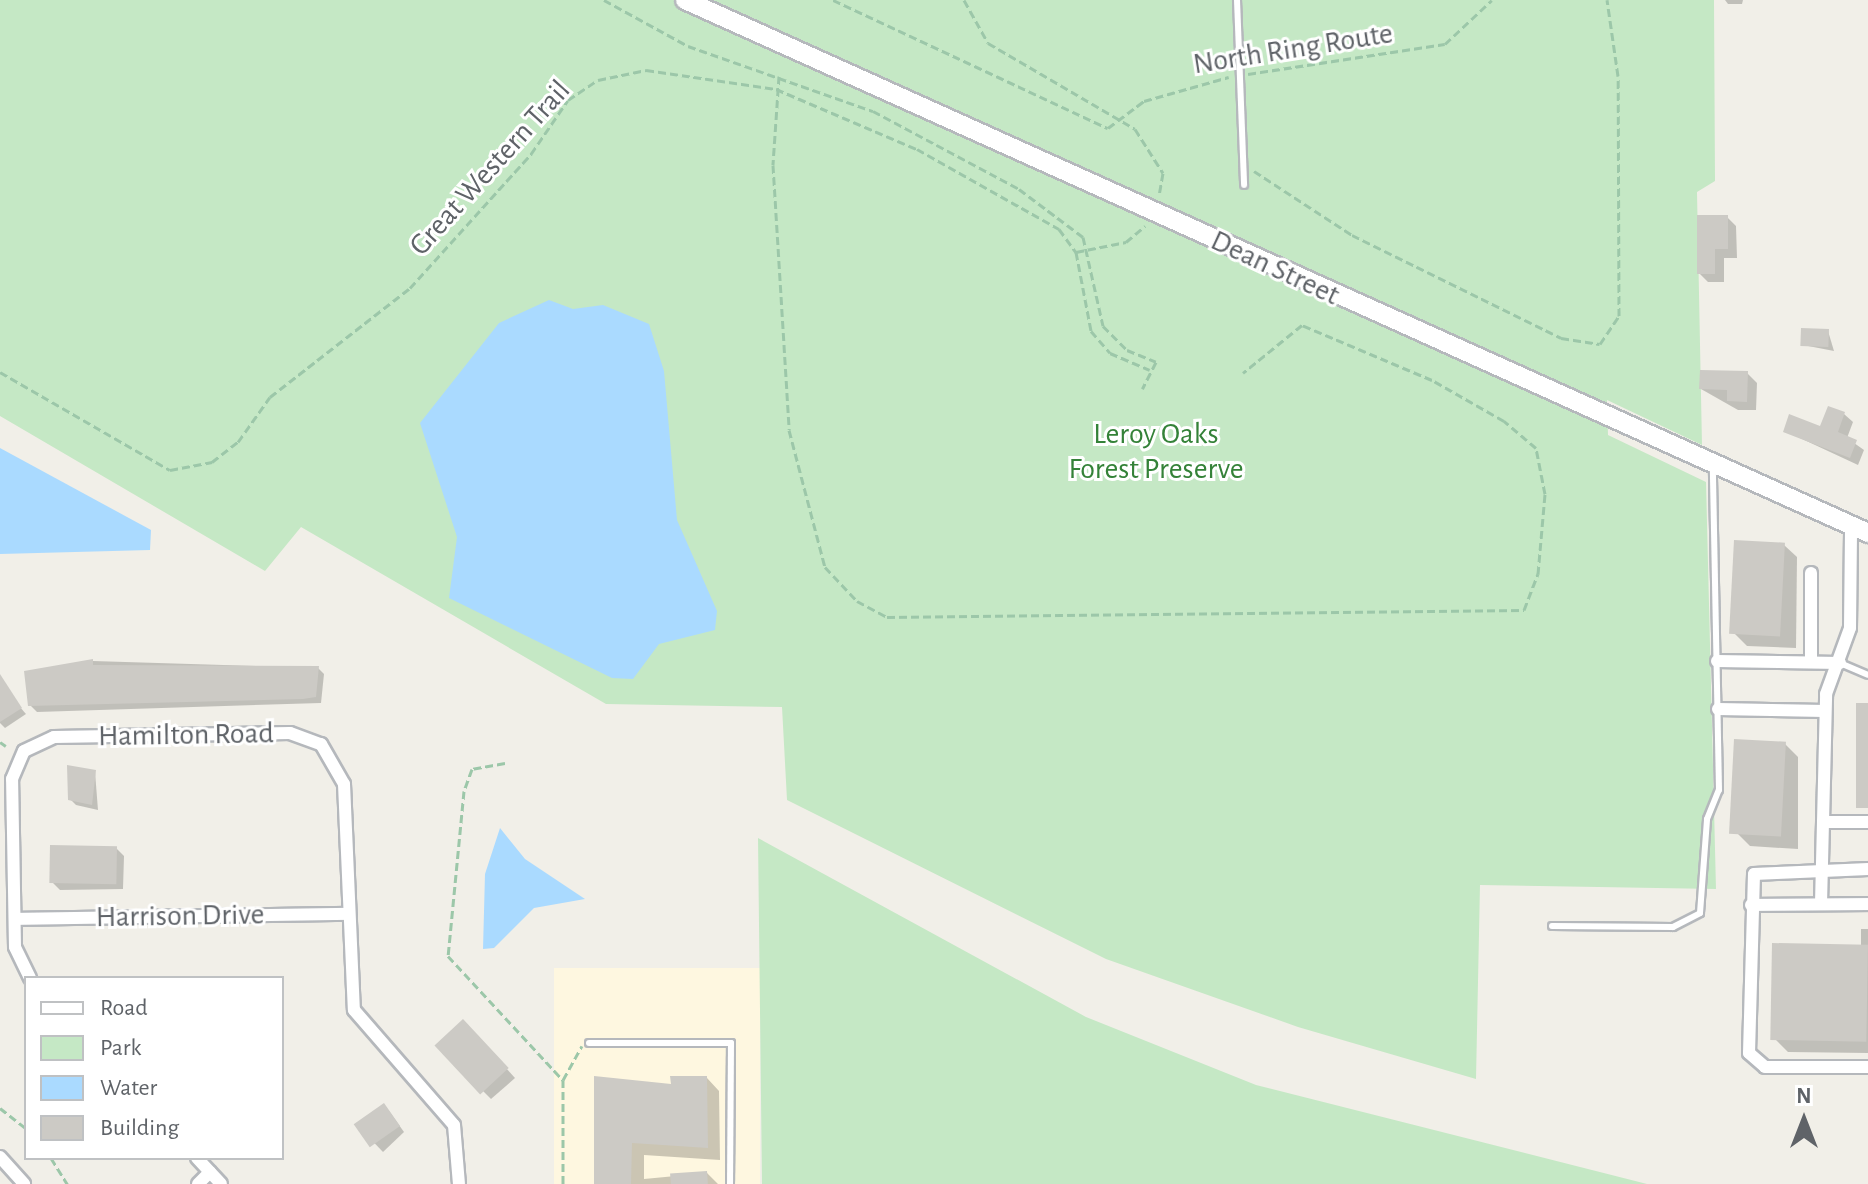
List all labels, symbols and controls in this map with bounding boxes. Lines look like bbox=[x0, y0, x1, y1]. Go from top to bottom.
street label: North Ring Route bbox=[1191, 15, 1395, 83]
street label: Great Western Trail bbox=[402, 73, 578, 263]
street label: Dean Street bbox=[1205, 223, 1345, 313]
park label: Leroy Oaks Forest Preserve bbox=[1068, 416, 1244, 486]
street label: Hamilton Road bbox=[98, 715, 274, 755]
street label: Harrison Drive bbox=[95, 897, 265, 935]
legend bbox=[24, 976, 284, 1160]
text: Road bbox=[100, 996, 148, 1020]
text: Park bbox=[100, 1036, 141, 1060]
text: Water bbox=[100, 1076, 157, 1100]
north arrow bbox=[1764, 1080, 1844, 1160]
text: N bbox=[1796, 1085, 1812, 1107]
text: Building bbox=[100, 1116, 179, 1140]

